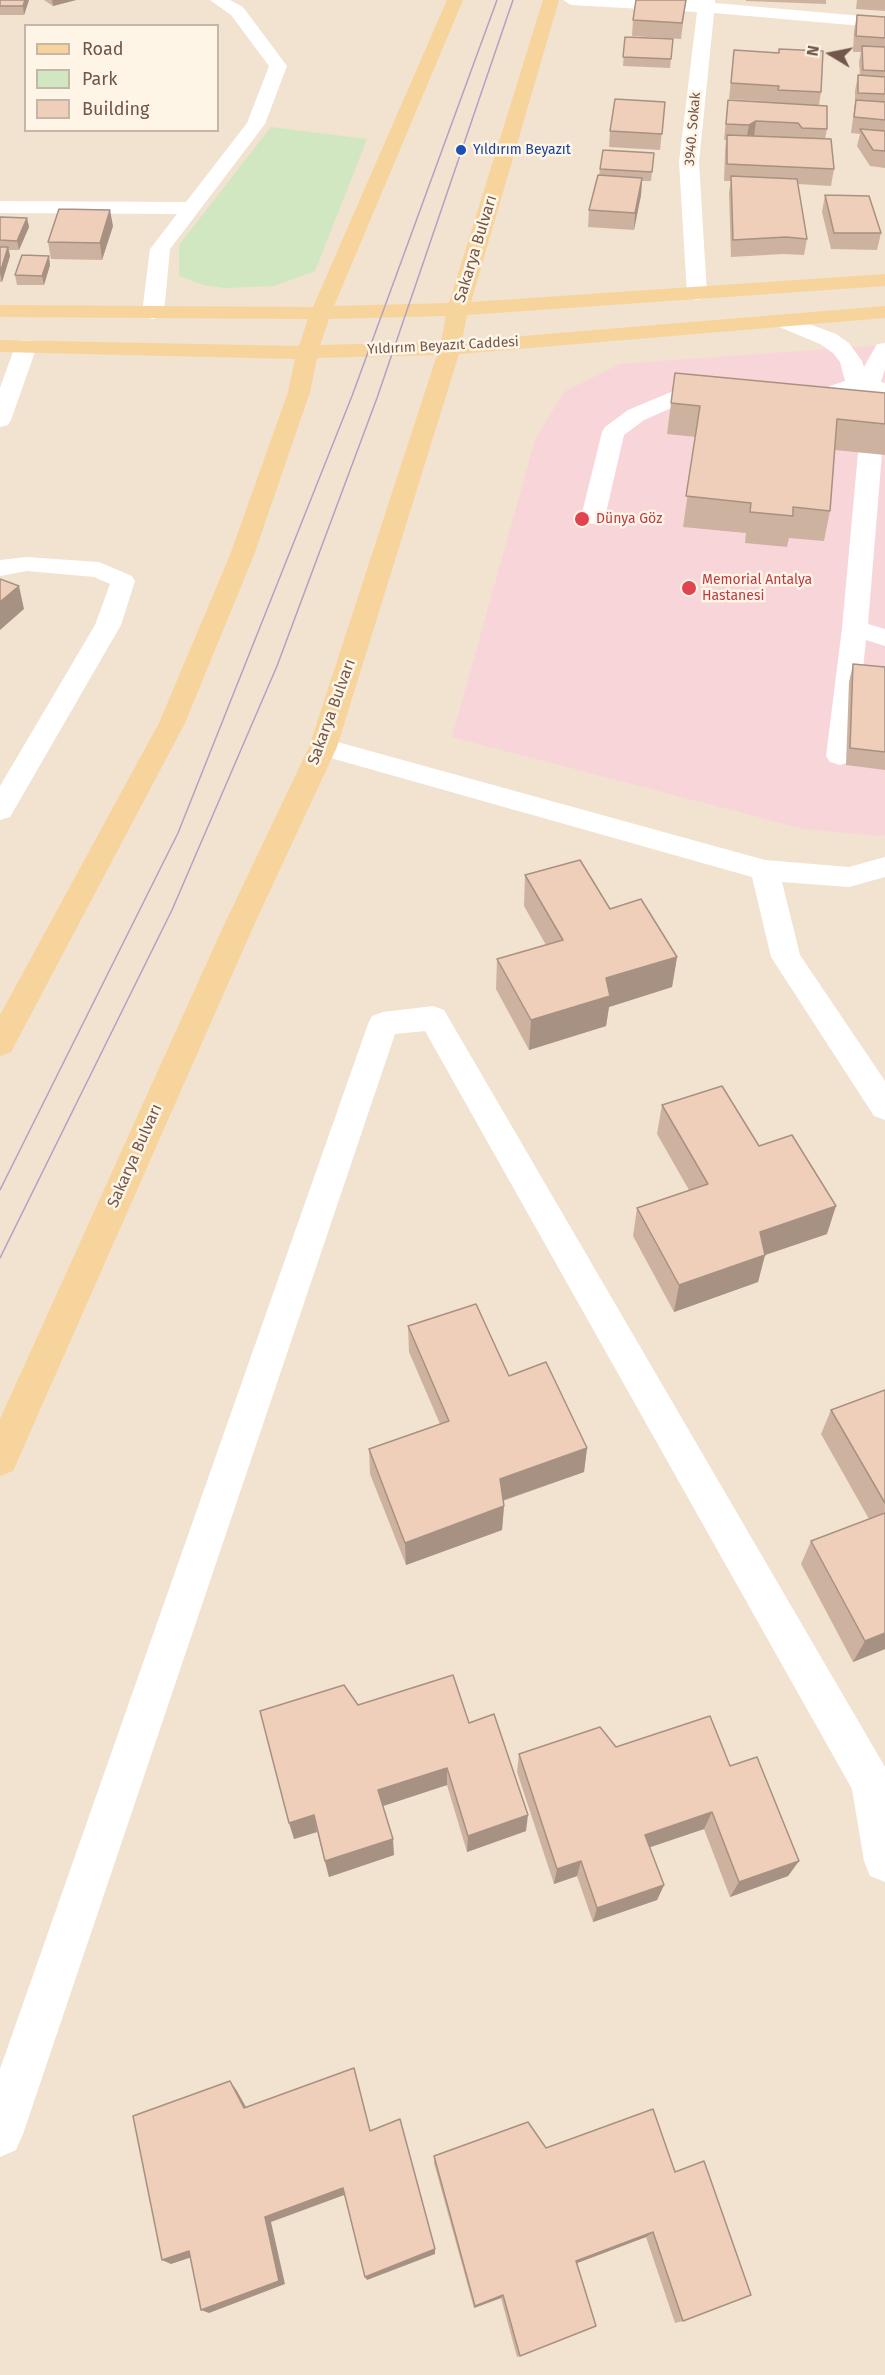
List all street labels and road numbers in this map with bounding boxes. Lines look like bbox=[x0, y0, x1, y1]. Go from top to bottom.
street label: 3940. Sokak bbox=[681, 91, 705, 167]
street label: Sakarya Bulvarı bbox=[451, 193, 501, 305]
street label: Yıldırım Beyazıt Caddesi bbox=[367, 334, 519, 358]
street label: Sakarya Bulvarı bbox=[304, 656, 360, 768]
street label: Sakarya Bulvarı bbox=[104, 1101, 166, 1211]

